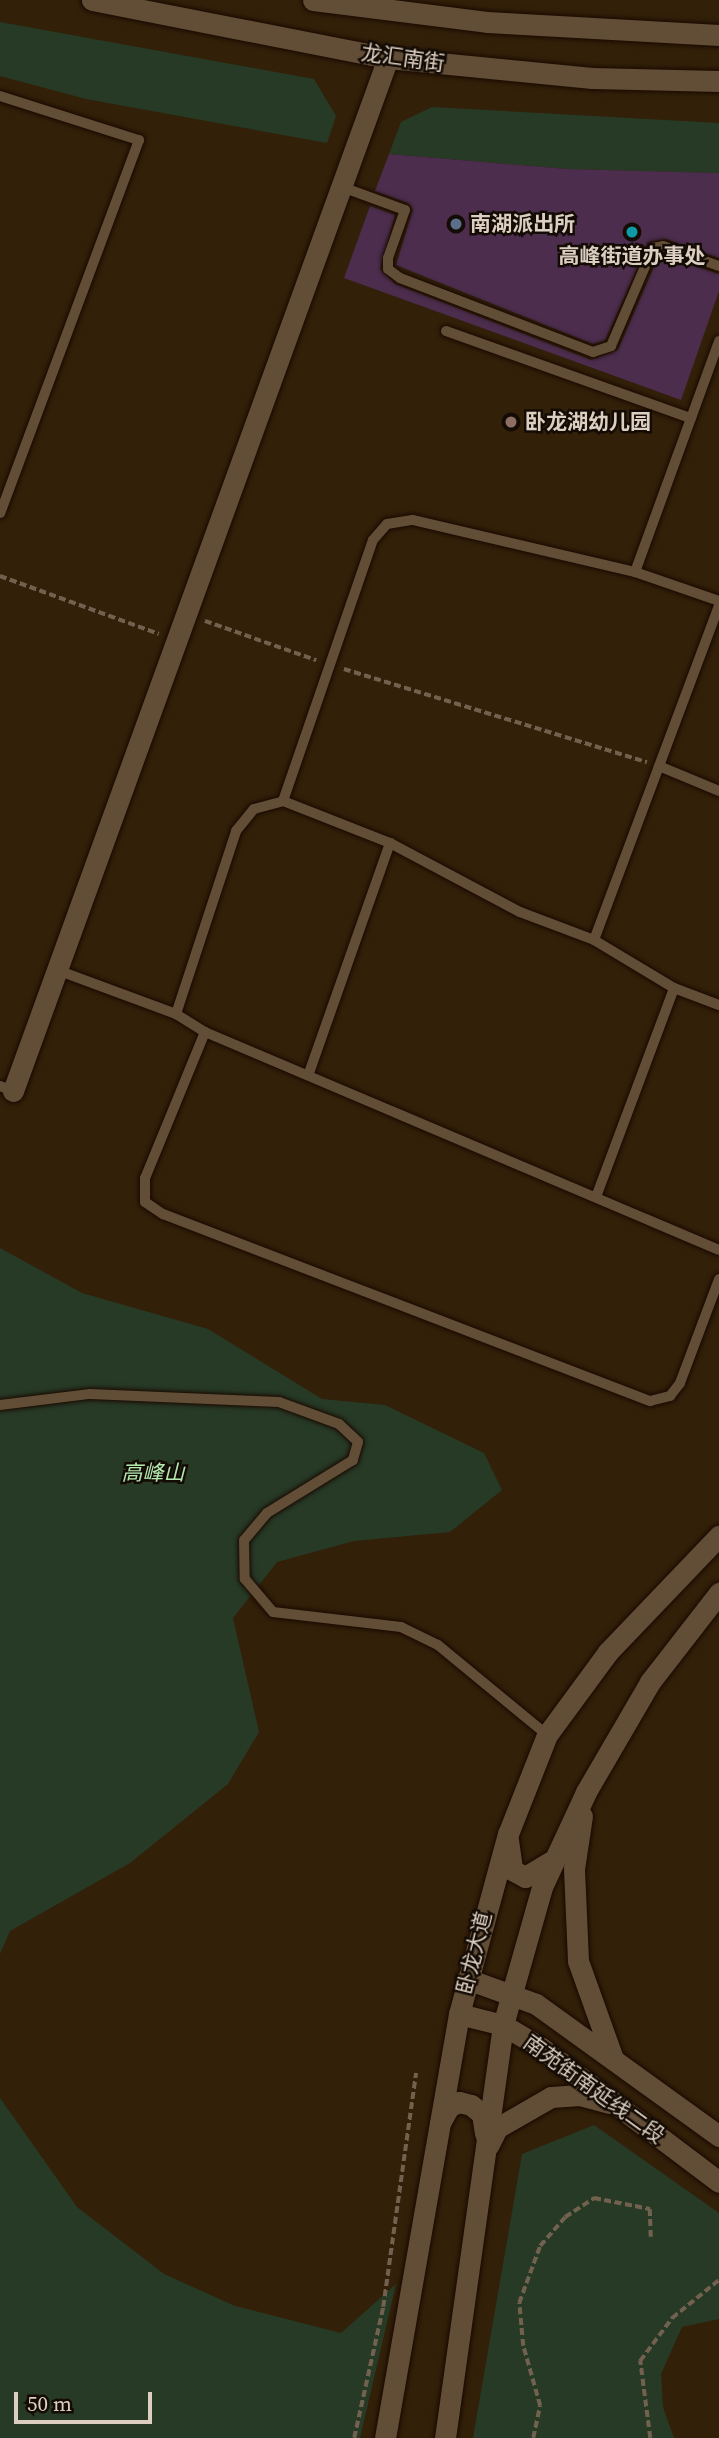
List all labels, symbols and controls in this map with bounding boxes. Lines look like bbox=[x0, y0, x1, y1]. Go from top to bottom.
street label: 龙汇南街 bbox=[360, 40, 446, 76]
place label: 南湖派出所 bbox=[470, 211, 575, 237]
marker: 南湖派出所 bbox=[448, 216, 464, 232]
marker: 高峰街道办事处 bbox=[624, 224, 640, 240]
place label: 高峰街道办事处 bbox=[559, 243, 705, 269]
place label: 卧龙湖幼儿园 bbox=[525, 409, 651, 435]
marker: 卧龙湖幼儿园 bbox=[503, 414, 519, 430]
park label: 高峰山 bbox=[122, 1460, 184, 1486]
street label: 卧龙大道 bbox=[452, 1909, 496, 1997]
street label: 南苑街南延线二段 bbox=[519, 2029, 669, 2149]
scale bar bbox=[18, 2378, 156, 2422]
text: 50 m bbox=[27, 2389, 72, 2418]

